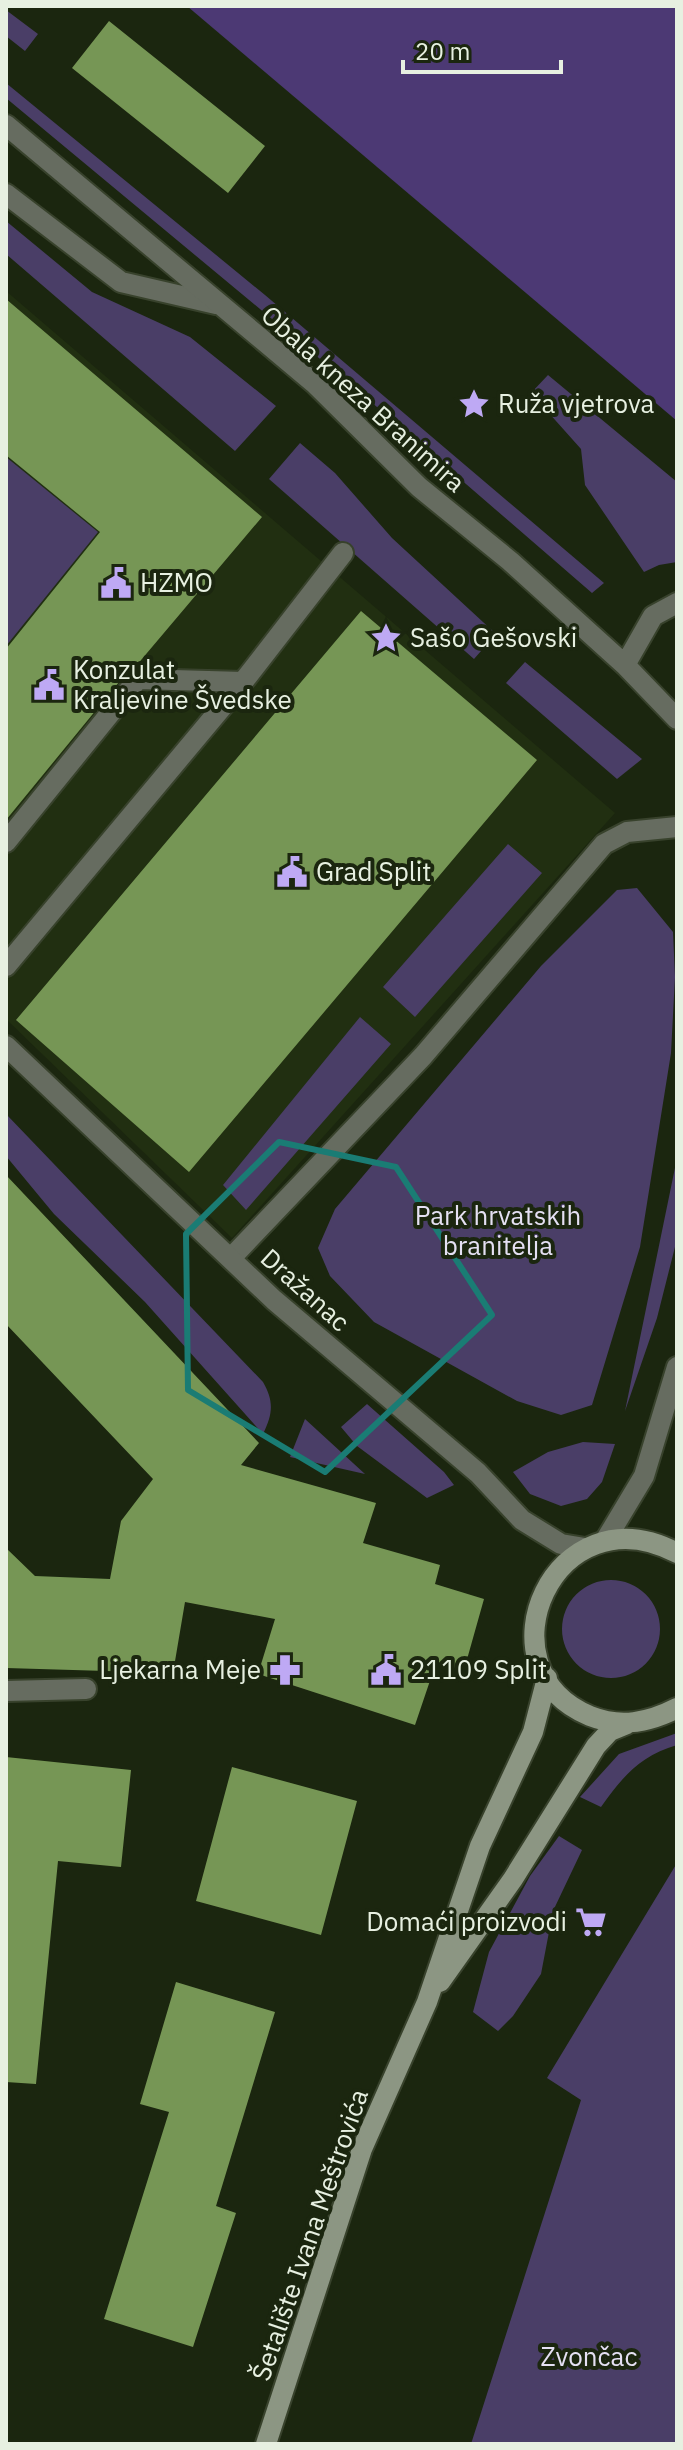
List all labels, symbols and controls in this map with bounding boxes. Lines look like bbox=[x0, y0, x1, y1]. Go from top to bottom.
scale bar bbox=[403, 24, 561, 74]
text: 20 m bbox=[415, 35, 470, 67]
street label: Obala kneza Branimira bbox=[254, 298, 473, 499]
place label: Ruža vjetrova bbox=[498, 386, 655, 420]
place icon: Ruža vjetrova bbox=[457, 387, 491, 421]
place label: HZMO bbox=[140, 565, 213, 599]
public building icon: HZMO bbox=[99, 566, 133, 600]
place label: Sašo Gešovski bbox=[410, 620, 577, 654]
place icon: Sašo Gešovski bbox=[369, 621, 403, 655]
place label: Konzulat Kraljevine Švedske bbox=[73, 652, 292, 716]
public building icon: Konzulat Kraljevine Švedske bbox=[32, 668, 66, 702]
place label: Grad Split bbox=[316, 854, 432, 888]
public building icon: Grad Split bbox=[275, 855, 309, 889]
park label: Park hrvatskih branitelja bbox=[415, 1198, 581, 1262]
street label: Dražanac bbox=[254, 1240, 357, 1338]
place label: Ljekarna Meje bbox=[99, 1652, 261, 1686]
place label: 21109 Split bbox=[410, 1652, 547, 1686]
pharmacy icon: Ljekarna Meje bbox=[268, 1653, 302, 1687]
public building icon: 21109 Split bbox=[369, 1653, 403, 1687]
place label: Domaći proizvodi bbox=[366, 1904, 567, 1938]
supermarket icon: Domaći proizvodi bbox=[574, 1905, 608, 1939]
street label: Šetalište Ivana Meštrovića bbox=[243, 2084, 375, 2385]
park label: Zvončac bbox=[540, 2339, 638, 2373]

